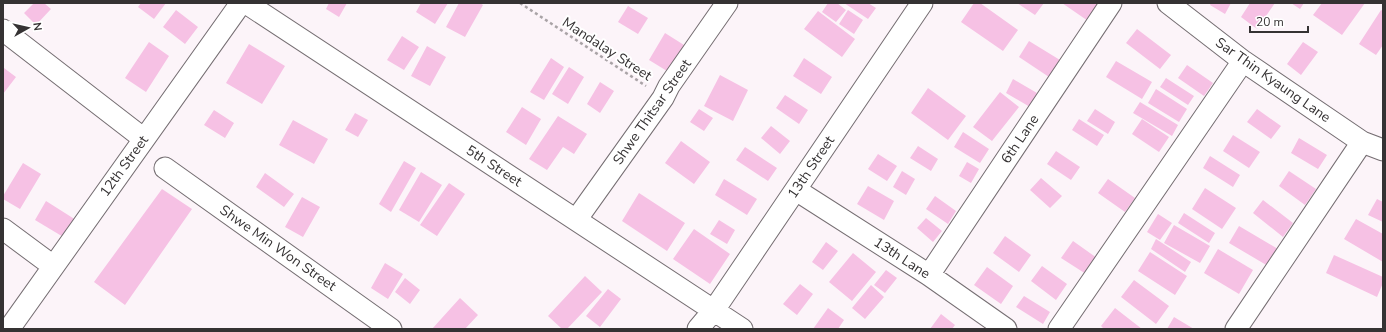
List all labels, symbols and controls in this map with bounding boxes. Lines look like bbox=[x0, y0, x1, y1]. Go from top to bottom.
north arrow bbox=[8, 8, 48, 48]
scale bar bbox=[1250, 8, 1308, 34]
street label: Mandalay Street bbox=[558, 13, 656, 85]
text: 20 m bbox=[1256, 14, 1284, 30]
text: N bbox=[29, 22, 45, 32]
street label: Sar Thin Kyaung Lane bbox=[1212, 33, 1334, 127]
street label: Shwe Thitsar Street bbox=[608, 55, 696, 169]
street label: 6th Lane bbox=[997, 111, 1043, 167]
street label: 12th Street bbox=[95, 131, 153, 200]
street label: 13th Street bbox=[783, 132, 839, 202]
street label: 5th Street bbox=[462, 141, 526, 191]
street label: Shwe Min Won Street bbox=[216, 201, 340, 295]
street label: 13th Lane bbox=[870, 233, 934, 283]

